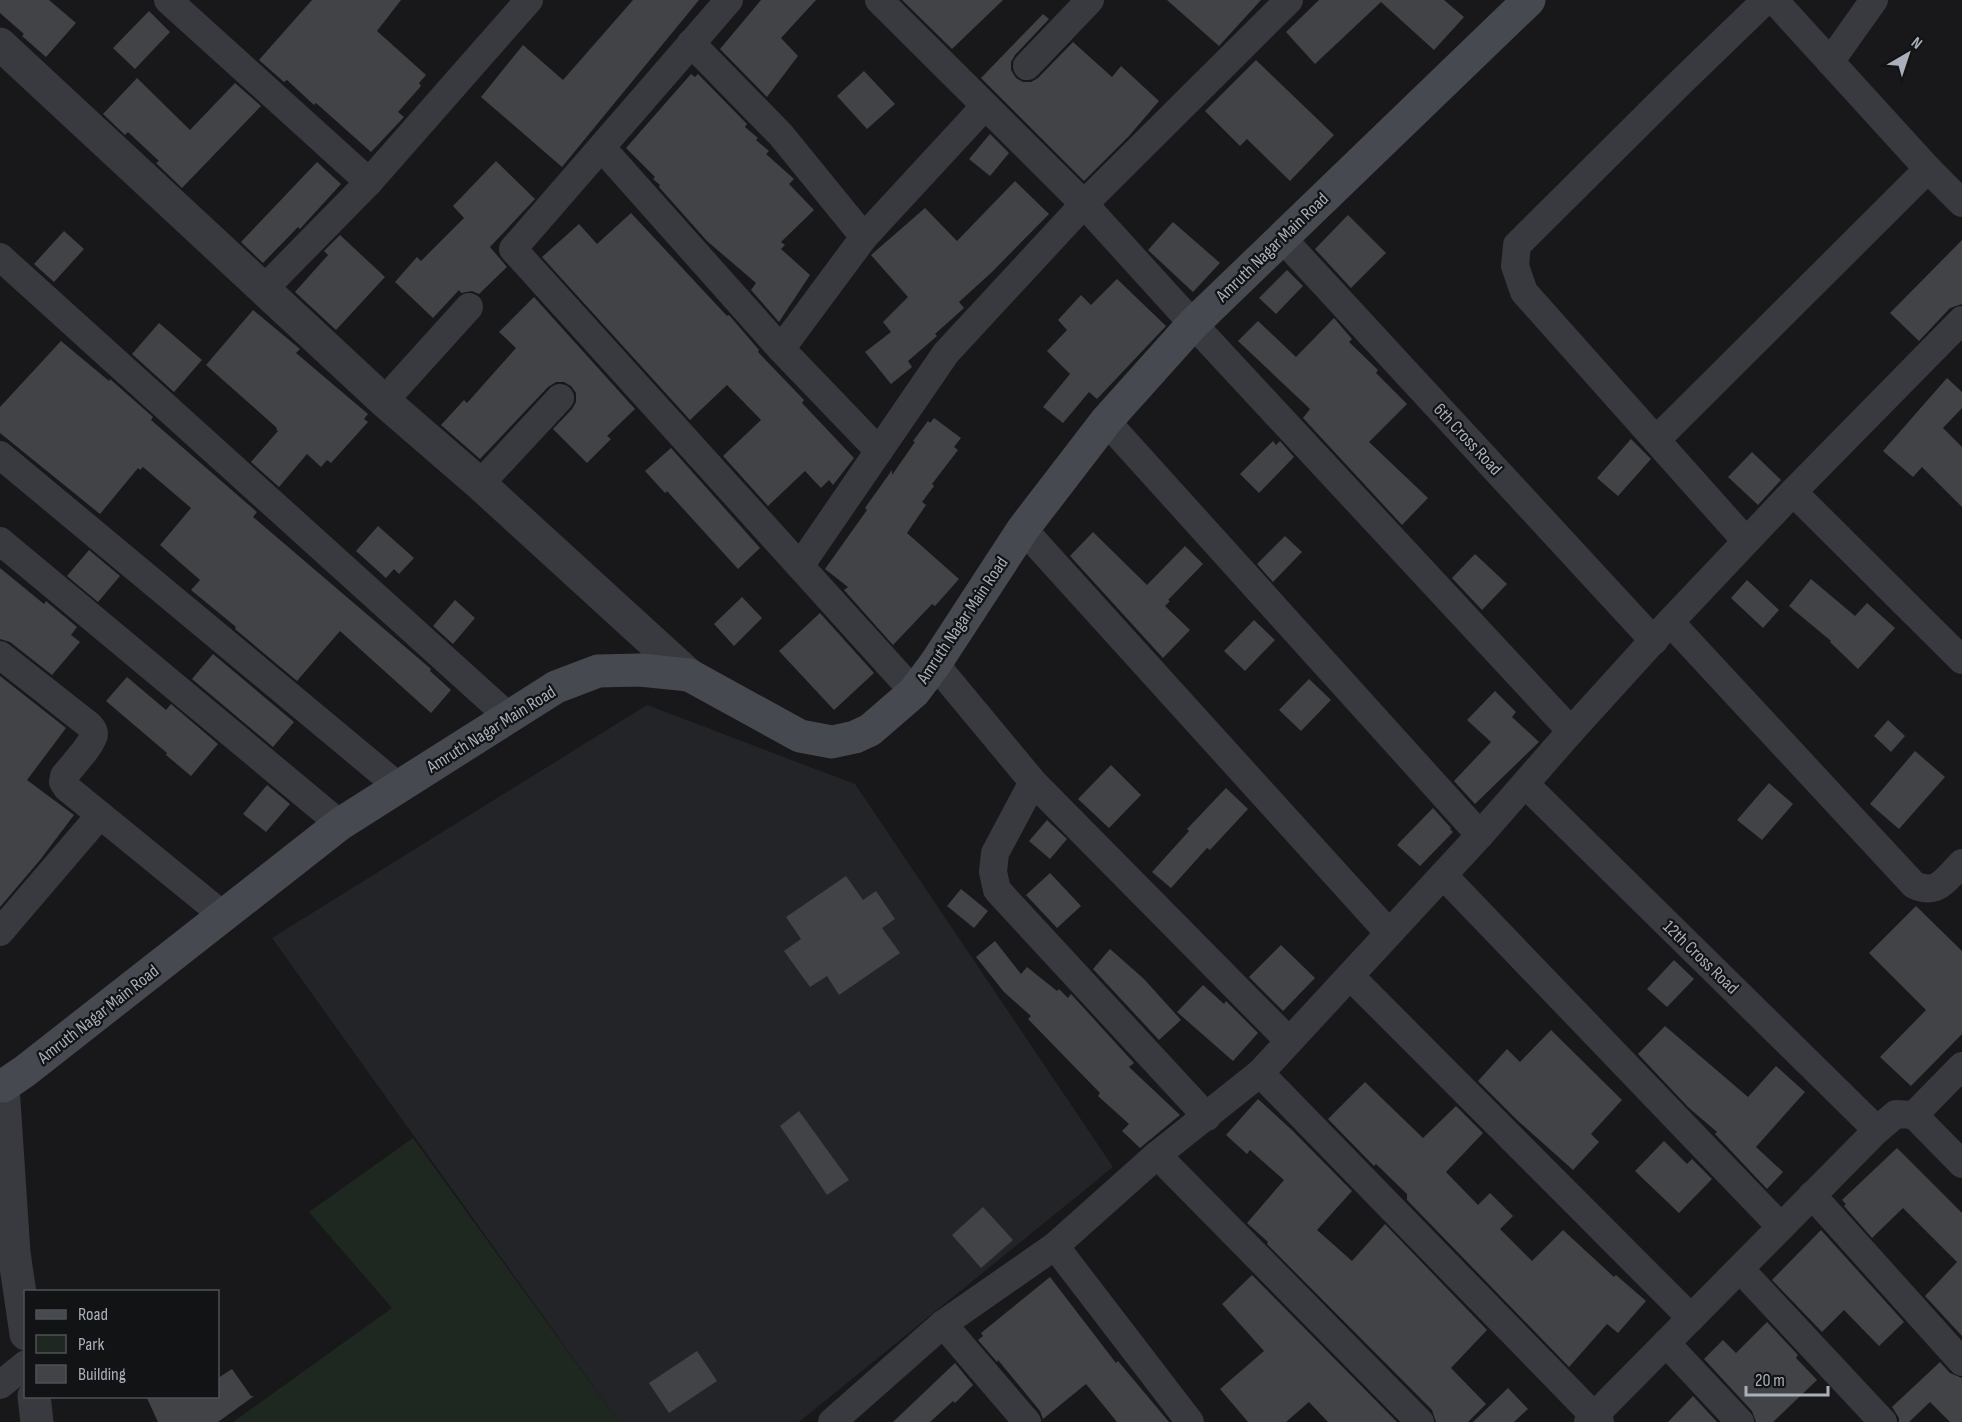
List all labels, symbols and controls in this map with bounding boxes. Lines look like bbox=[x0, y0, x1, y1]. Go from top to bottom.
north arrow bbox=[1878, 24, 1938, 84]
text: N bbox=[1907, 33, 1926, 54]
street label: Amruth Nagar Main Road bbox=[1211, 188, 1333, 307]
street label: 6th Cross Road bbox=[1429, 399, 1506, 480]
street label: Amruth Nagar Main Road bbox=[912, 553, 1012, 688]
street label: Amruth Nagar Main Road bbox=[422, 681, 560, 778]
street label: 12th Cross Road bbox=[1659, 916, 1743, 998]
street label: Amruth Nagar Main Road bbox=[33, 961, 163, 1069]
legend bbox=[24, 1290, 219, 1398]
text: Road bbox=[78, 1304, 108, 1325]
text: Park bbox=[78, 1334, 104, 1355]
scale bar bbox=[1746, 1359, 1828, 1397]
text: Building bbox=[78, 1364, 126, 1385]
text: 20 m bbox=[1755, 1370, 1785, 1391]

